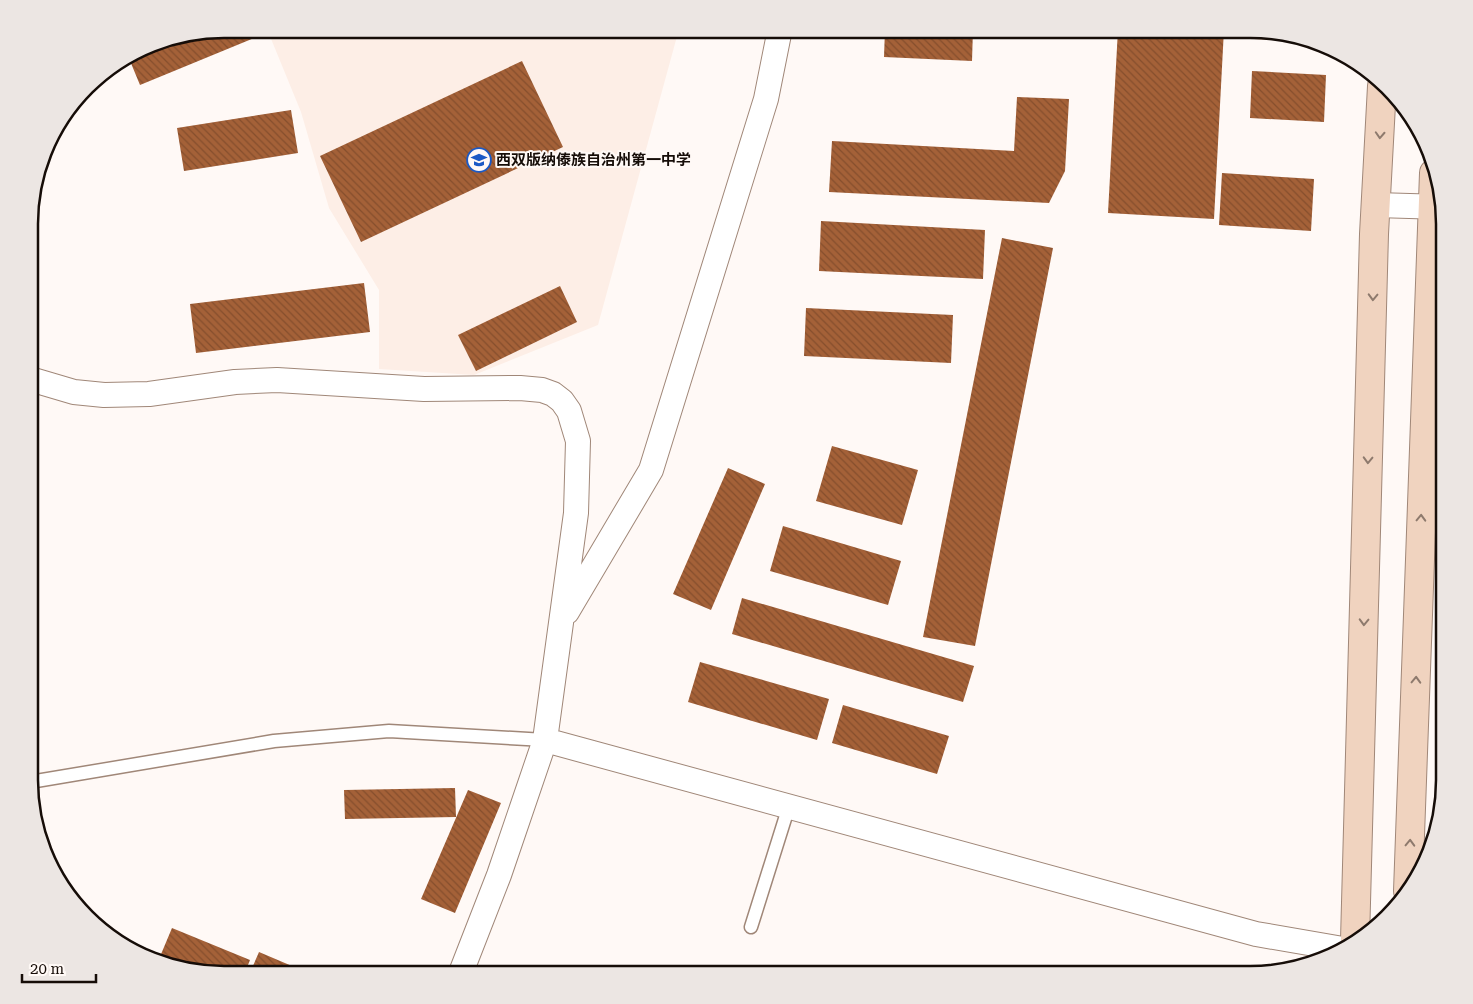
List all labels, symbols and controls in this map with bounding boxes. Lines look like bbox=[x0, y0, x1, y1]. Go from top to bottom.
one-way arrow bbox=[1374, 131, 1385, 139]
school or university icon: 西双版纳傣族自治州第一中学 bbox=[466, 147, 492, 173]
place label: 西双版纳傣族自治州第一中学 bbox=[496, 151, 691, 169]
one-way arrow bbox=[1367, 294, 1378, 302]
one-way arrow bbox=[1363, 456, 1373, 464]
one-way arrow bbox=[1416, 514, 1427, 522]
one-way arrow bbox=[1358, 619, 1369, 627]
one-way arrow bbox=[1410, 676, 1421, 684]
one-way arrow bbox=[1405, 839, 1415, 846]
scale bar bbox=[22, 952, 96, 984]
text: 20 m bbox=[30, 960, 65, 978]

